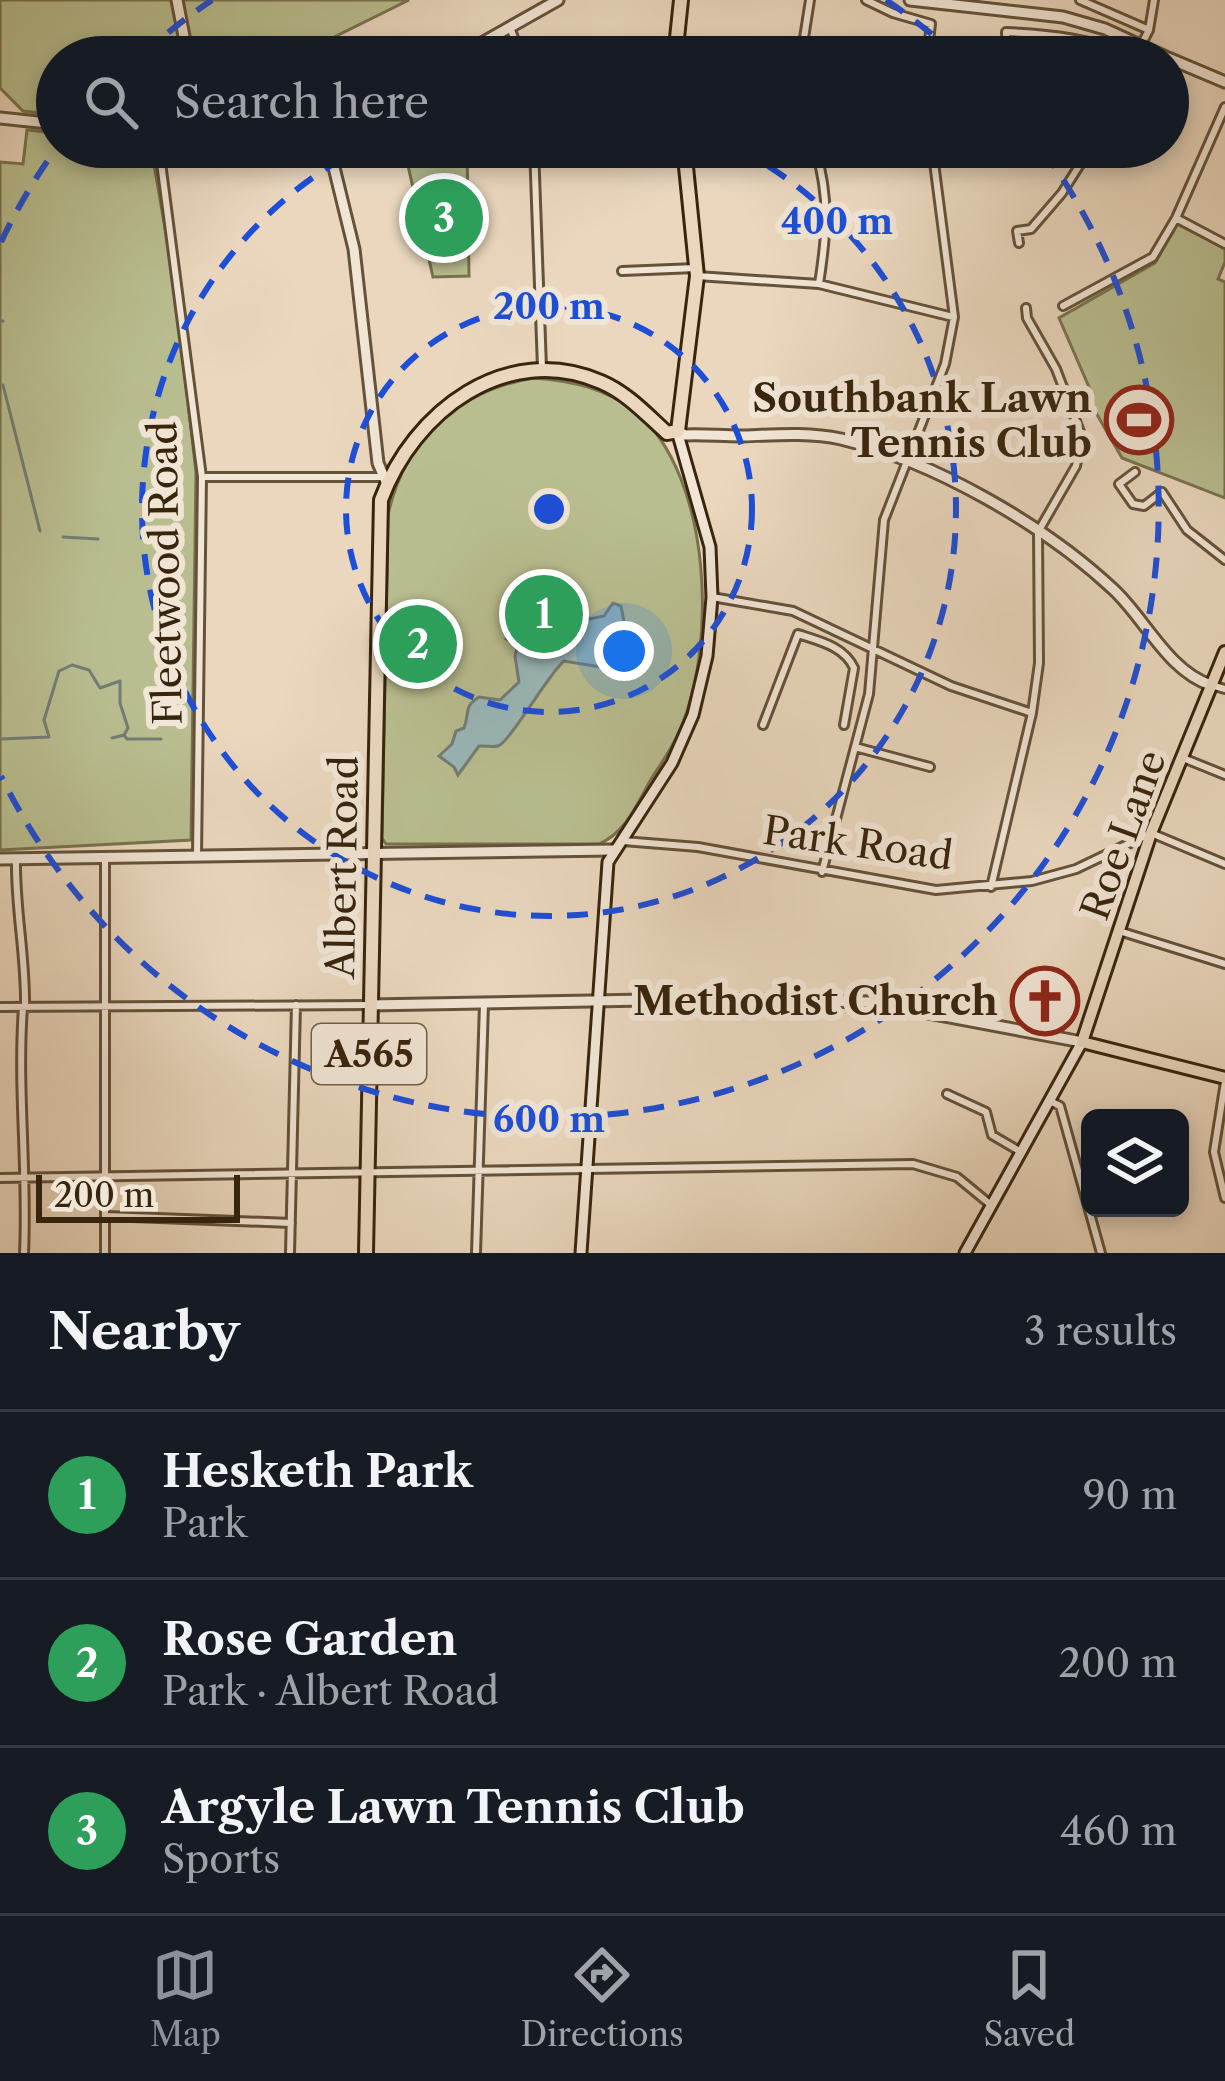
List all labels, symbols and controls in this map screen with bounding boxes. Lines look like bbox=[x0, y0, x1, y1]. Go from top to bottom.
search box bbox=[36, 36, 1189, 168]
icon: search bbox=[78, 69, 144, 135]
text: Search here bbox=[174, 74, 429, 130]
pin: 3 bbox=[405, 173, 483, 263]
text: 400 m bbox=[781, 199, 893, 243]
text: 200 m bbox=[493, 284, 605, 328]
place label: Southbank Lawn Tennis Club bbox=[752, 374, 1092, 467]
sports icon: Southbank Lawn Tennis Club bbox=[1104, 385, 1174, 455]
street label: Fleetwood Road bbox=[138, 421, 192, 725]
centre of rings bbox=[528, 488, 570, 530]
pin: 1 bbox=[505, 569, 583, 659]
pin: 2 bbox=[379, 599, 457, 689]
your location bbox=[594, 621, 654, 681]
street label: Roe Lane bbox=[1070, 744, 1176, 926]
street label: Albert Road bbox=[316, 755, 368, 980]
street label: Park Road bbox=[760, 806, 956, 880]
church icon: Methodist Church bbox=[1010, 966, 1080, 1036]
place label: Methodist Church bbox=[633, 977, 998, 1025]
road number: A565 bbox=[312, 1024, 426, 1084]
text: 600 m bbox=[493, 1097, 605, 1141]
map controls bbox=[1081, 1109, 1189, 1217]
button: layers bbox=[1081, 1109, 1189, 1217]
scale bar bbox=[36, 1169, 240, 1222]
text: 200 m bbox=[54, 1175, 154, 1216]
text: Nearby bbox=[48, 1300, 240, 1362]
text: 3 results bbox=[1024, 1307, 1177, 1355]
text: Hesketh Park bbox=[162, 1443, 473, 1499]
text: 1 bbox=[78, 1471, 96, 1519]
text: 90 m bbox=[1083, 1471, 1177, 1519]
text: Park bbox=[162, 1499, 247, 1547]
text: Rose Garden bbox=[162, 1611, 457, 1667]
text: 2 bbox=[75, 1639, 99, 1687]
text: 200 m bbox=[1058, 1639, 1177, 1687]
text: Park · Albert Road bbox=[162, 1667, 499, 1715]
text: Argyle Lawn Tennis Club bbox=[162, 1779, 745, 1835]
text: 3 bbox=[76, 1807, 98, 1855]
text: 460 m bbox=[1060, 1807, 1177, 1855]
text: Sports bbox=[162, 1835, 280, 1883]
tab: Map bbox=[150, 1942, 221, 2055]
tab: Directions bbox=[521, 1942, 684, 2055]
tab: Saved bbox=[983, 1942, 1075, 2055]

